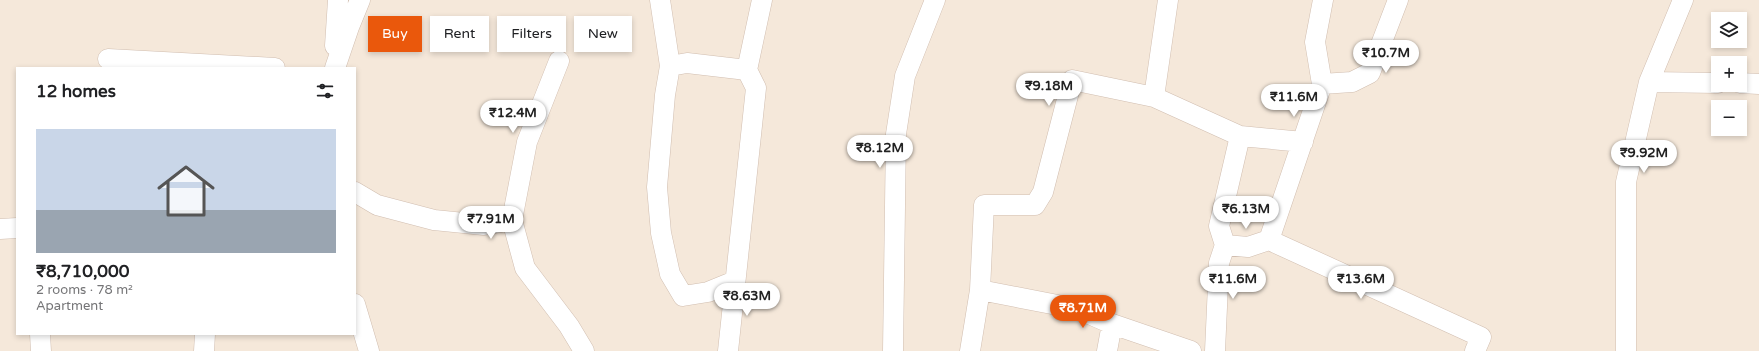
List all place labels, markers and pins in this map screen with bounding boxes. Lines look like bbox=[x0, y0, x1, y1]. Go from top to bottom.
pin: ₹10.7M bbox=[1353, 40, 1419, 74]
pin: ₹9.18M bbox=[1016, 73, 1082, 107]
pin: ₹11.6M bbox=[1261, 84, 1327, 118]
pin: ₹12.4M bbox=[480, 100, 546, 134]
pin: ₹8.12M bbox=[847, 135, 913, 169]
pin: ₹9.92M bbox=[1611, 140, 1677, 174]
pin: ₹6.13M bbox=[1213, 196, 1279, 230]
pin: ₹7.91M bbox=[458, 206, 524, 240]
pin: ₹11.6M bbox=[1200, 266, 1266, 300]
pin: ₹13.6M bbox=[1328, 266, 1394, 300]
pin: ₹8.63M bbox=[714, 283, 780, 317]
pin: ₹8.71M bbox=[1050, 295, 1116, 329]

